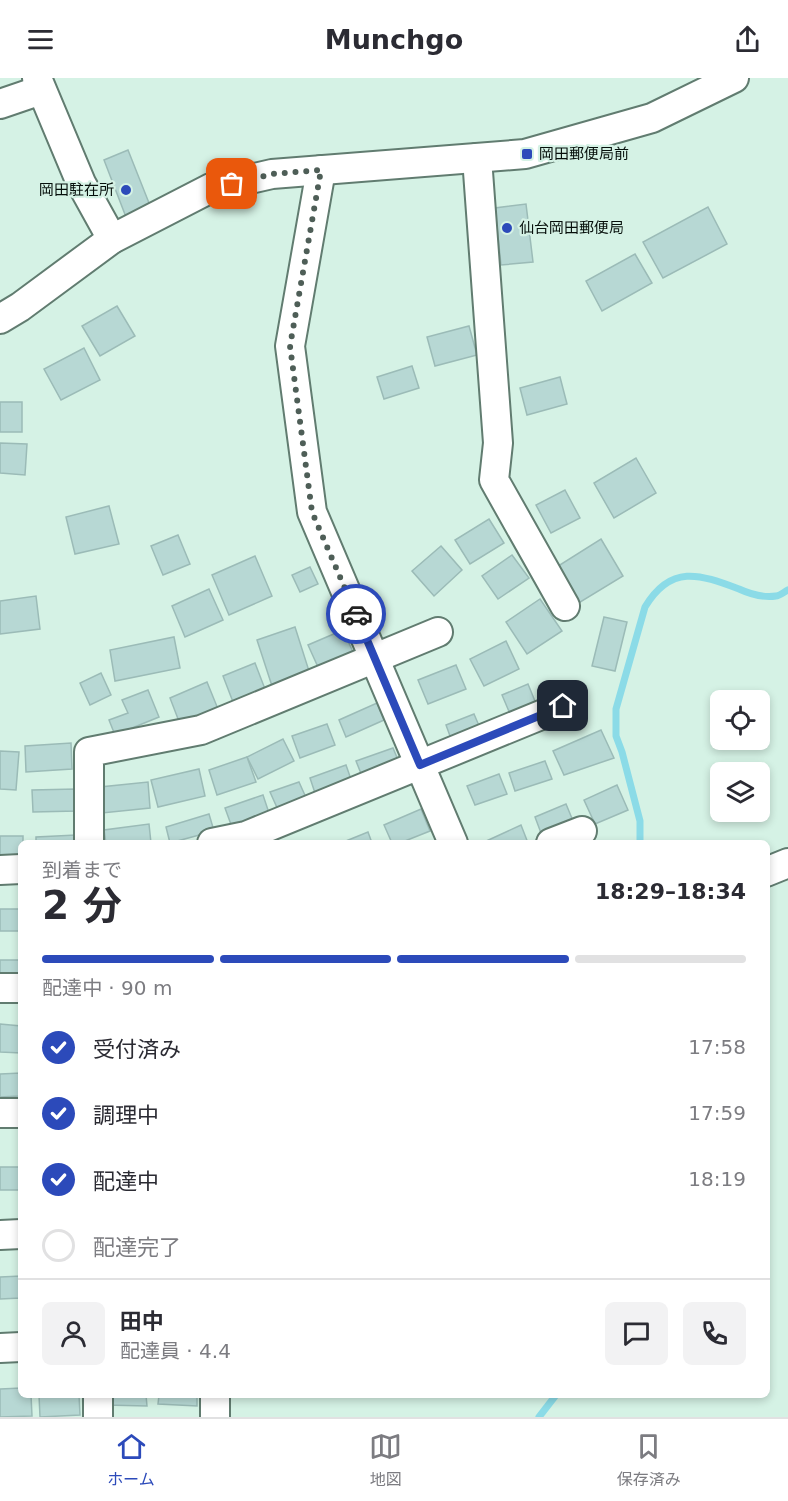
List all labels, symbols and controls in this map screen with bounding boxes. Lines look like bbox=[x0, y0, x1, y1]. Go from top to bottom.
icon: menu bbox=[24, 23, 57, 56]
icon: share bbox=[731, 23, 764, 56]
text: Munchgo bbox=[325, 24, 463, 55]
place label: 岡田郵便局前 bbox=[539, 145, 629, 163]
marker: 岡田郵便局前 bbox=[520, 147, 534, 161]
pin bbox=[206, 158, 257, 209]
icon: bag bbox=[215, 167, 248, 200]
place label: 岡田駐在所 bbox=[39, 181, 114, 199]
marker: 岡田駐在所 bbox=[119, 183, 133, 197]
place label: 仙台岡田郵便局 bbox=[519, 219, 624, 237]
marker: 仙台岡田郵便局 bbox=[500, 221, 514, 235]
courier bbox=[326, 584, 386, 644]
icon: car bbox=[340, 598, 373, 631]
pin bbox=[537, 680, 588, 731]
icon: home bbox=[546, 689, 579, 722]
map controls bbox=[710, 690, 770, 822]
button: locate bbox=[710, 690, 770, 750]
button: layers bbox=[710, 762, 770, 822]
text: 到着まで bbox=[42, 858, 122, 882]
text: 18:29–18:34 bbox=[595, 879, 746, 904]
text: 2 分 bbox=[42, 883, 122, 928]
text: 配達中 · 90 m bbox=[42, 976, 172, 1000]
icon: check bbox=[42, 1031, 75, 1064]
text: 17:58 bbox=[688, 1035, 746, 1059]
text: 受付済み bbox=[93, 1037, 181, 1062]
icon: check bbox=[42, 1097, 75, 1130]
text: 17:59 bbox=[688, 1101, 746, 1125]
text: 調理中 bbox=[93, 1103, 159, 1128]
icon: check bbox=[42, 1163, 75, 1196]
text: 18:19 bbox=[688, 1167, 746, 1191]
text: 配達中 bbox=[93, 1169, 159, 1194]
text: 配達完了 bbox=[93, 1235, 181, 1260]
button: person bbox=[42, 1302, 105, 1365]
button: chat bbox=[605, 1302, 668, 1365]
button: phone bbox=[683, 1302, 746, 1365]
text: 田中 bbox=[120, 1309, 164, 1334]
text: 配達員 · 4.4 bbox=[120, 1339, 231, 1363]
tab: ホーム bbox=[107, 1430, 155, 1490]
tab: 地図 bbox=[369, 1430, 402, 1490]
tab: 保存済み bbox=[617, 1430, 681, 1490]

